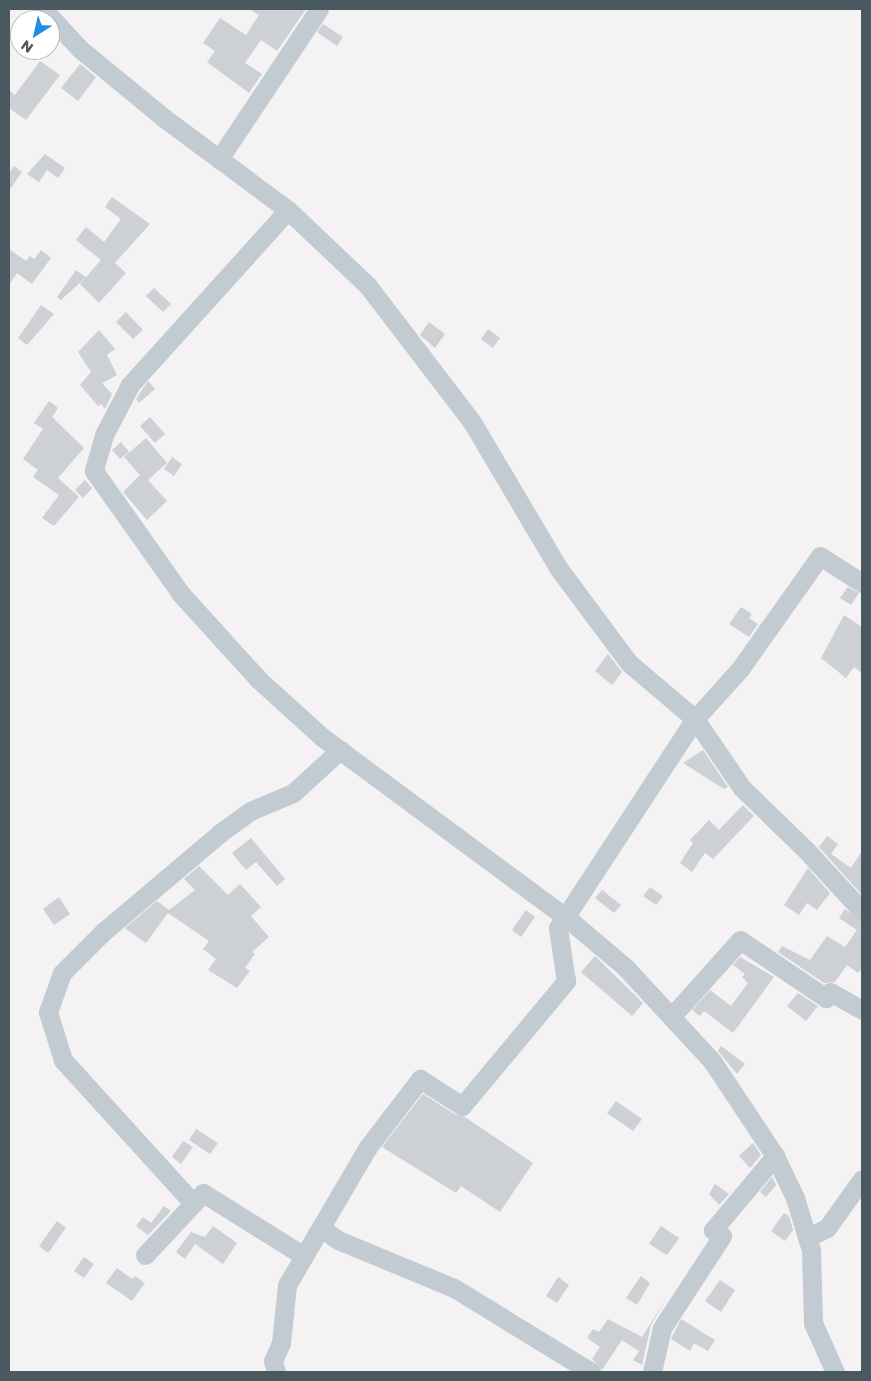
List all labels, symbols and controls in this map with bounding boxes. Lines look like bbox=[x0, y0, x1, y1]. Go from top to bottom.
north arrow bbox=[10, 10, 60, 60]
text: N bbox=[17, 35, 37, 58]

